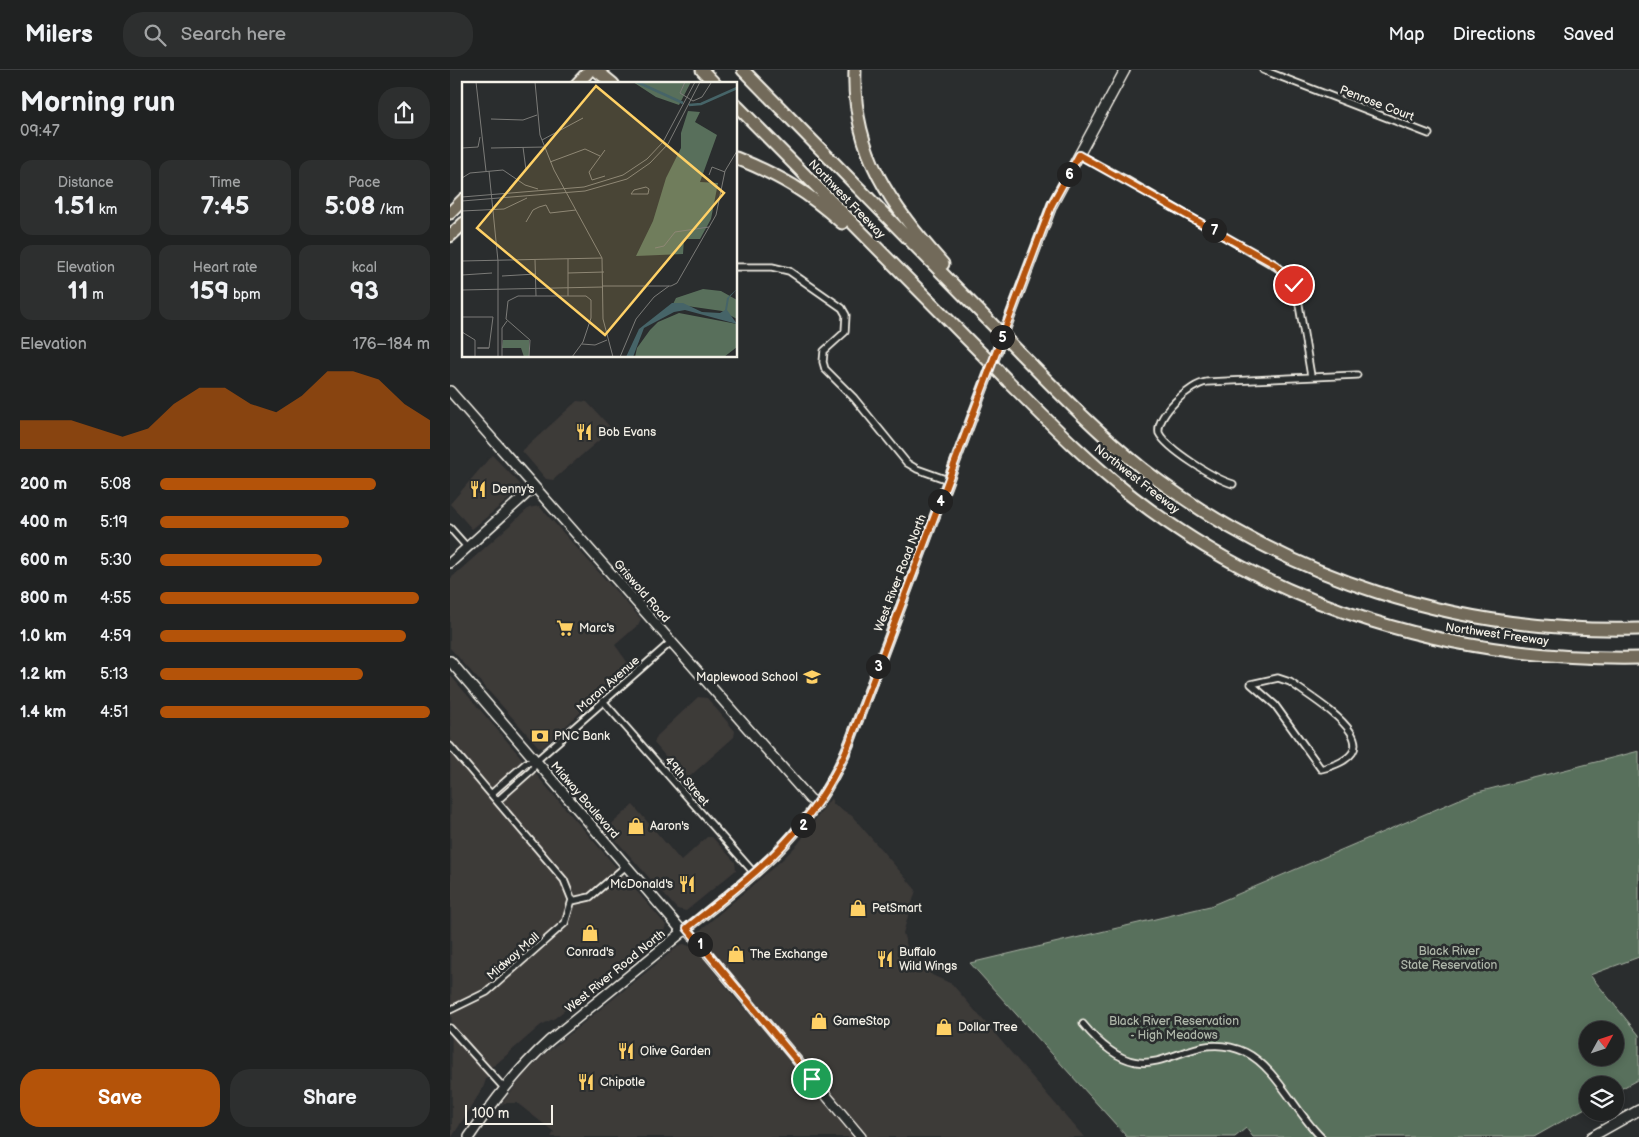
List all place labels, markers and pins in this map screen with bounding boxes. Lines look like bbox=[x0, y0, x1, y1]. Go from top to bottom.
pin: 6 bbox=[1056, 162, 1082, 186]
pin: 7 bbox=[1202, 218, 1226, 242]
pin bbox=[1273, 264, 1315, 306]
pin: 5 bbox=[990, 324, 1014, 350]
restaurant icon: Bob Evans bbox=[574, 422, 594, 442]
place label: Bob Evans bbox=[598, 425, 656, 440]
restaurant icon: Denny's bbox=[468, 479, 488, 499]
place label: Denny's bbox=[492, 482, 535, 497]
pin: 4 bbox=[928, 488, 952, 514]
supermarket icon: Marc's bbox=[555, 618, 575, 638]
place label: Marc's bbox=[579, 621, 615, 636]
pin: 3 bbox=[866, 654, 890, 678]
school or university icon: Maplewood School bbox=[802, 667, 822, 687]
place label: Maplewood School bbox=[696, 670, 798, 685]
bank icon: PNC Bank bbox=[530, 726, 550, 746]
place label: PNC Bank bbox=[554, 729, 610, 744]
pin: 2 bbox=[790, 812, 816, 838]
shop icon: Aaron's bbox=[626, 816, 646, 836]
place label: Aaron's bbox=[650, 819, 689, 834]
restaurant icon: McDonald's bbox=[677, 874, 697, 894]
place label: McDonald's bbox=[610, 877, 673, 892]
shop icon: PetSmart bbox=[848, 898, 868, 918]
place label: PetSmart bbox=[872, 901, 922, 916]
shop icon: Conrad's bbox=[580, 923, 600, 943]
pin: 1 bbox=[688, 932, 712, 956]
shop icon: The Exchange bbox=[726, 944, 746, 964]
place label: Conrad's bbox=[566, 945, 614, 960]
place label: Buffalo Wild Wings bbox=[899, 945, 957, 974]
place label: The Exchange bbox=[750, 947, 828, 962]
restaurant icon: Buffalo Wild Wings bbox=[875, 949, 895, 969]
shop icon: GameStop bbox=[809, 1011, 829, 1031]
place label: GameStop bbox=[833, 1014, 890, 1029]
shop icon: Dollar Tree bbox=[934, 1017, 954, 1037]
place label: Dollar Tree bbox=[958, 1020, 1018, 1035]
restaurant icon: Olive Garden bbox=[616, 1041, 636, 1061]
place label: Olive Garden bbox=[640, 1044, 711, 1059]
pin bbox=[791, 1058, 833, 1100]
restaurant icon: Chipotle bbox=[576, 1072, 596, 1092]
place label: Chipotle bbox=[600, 1075, 645, 1090]

